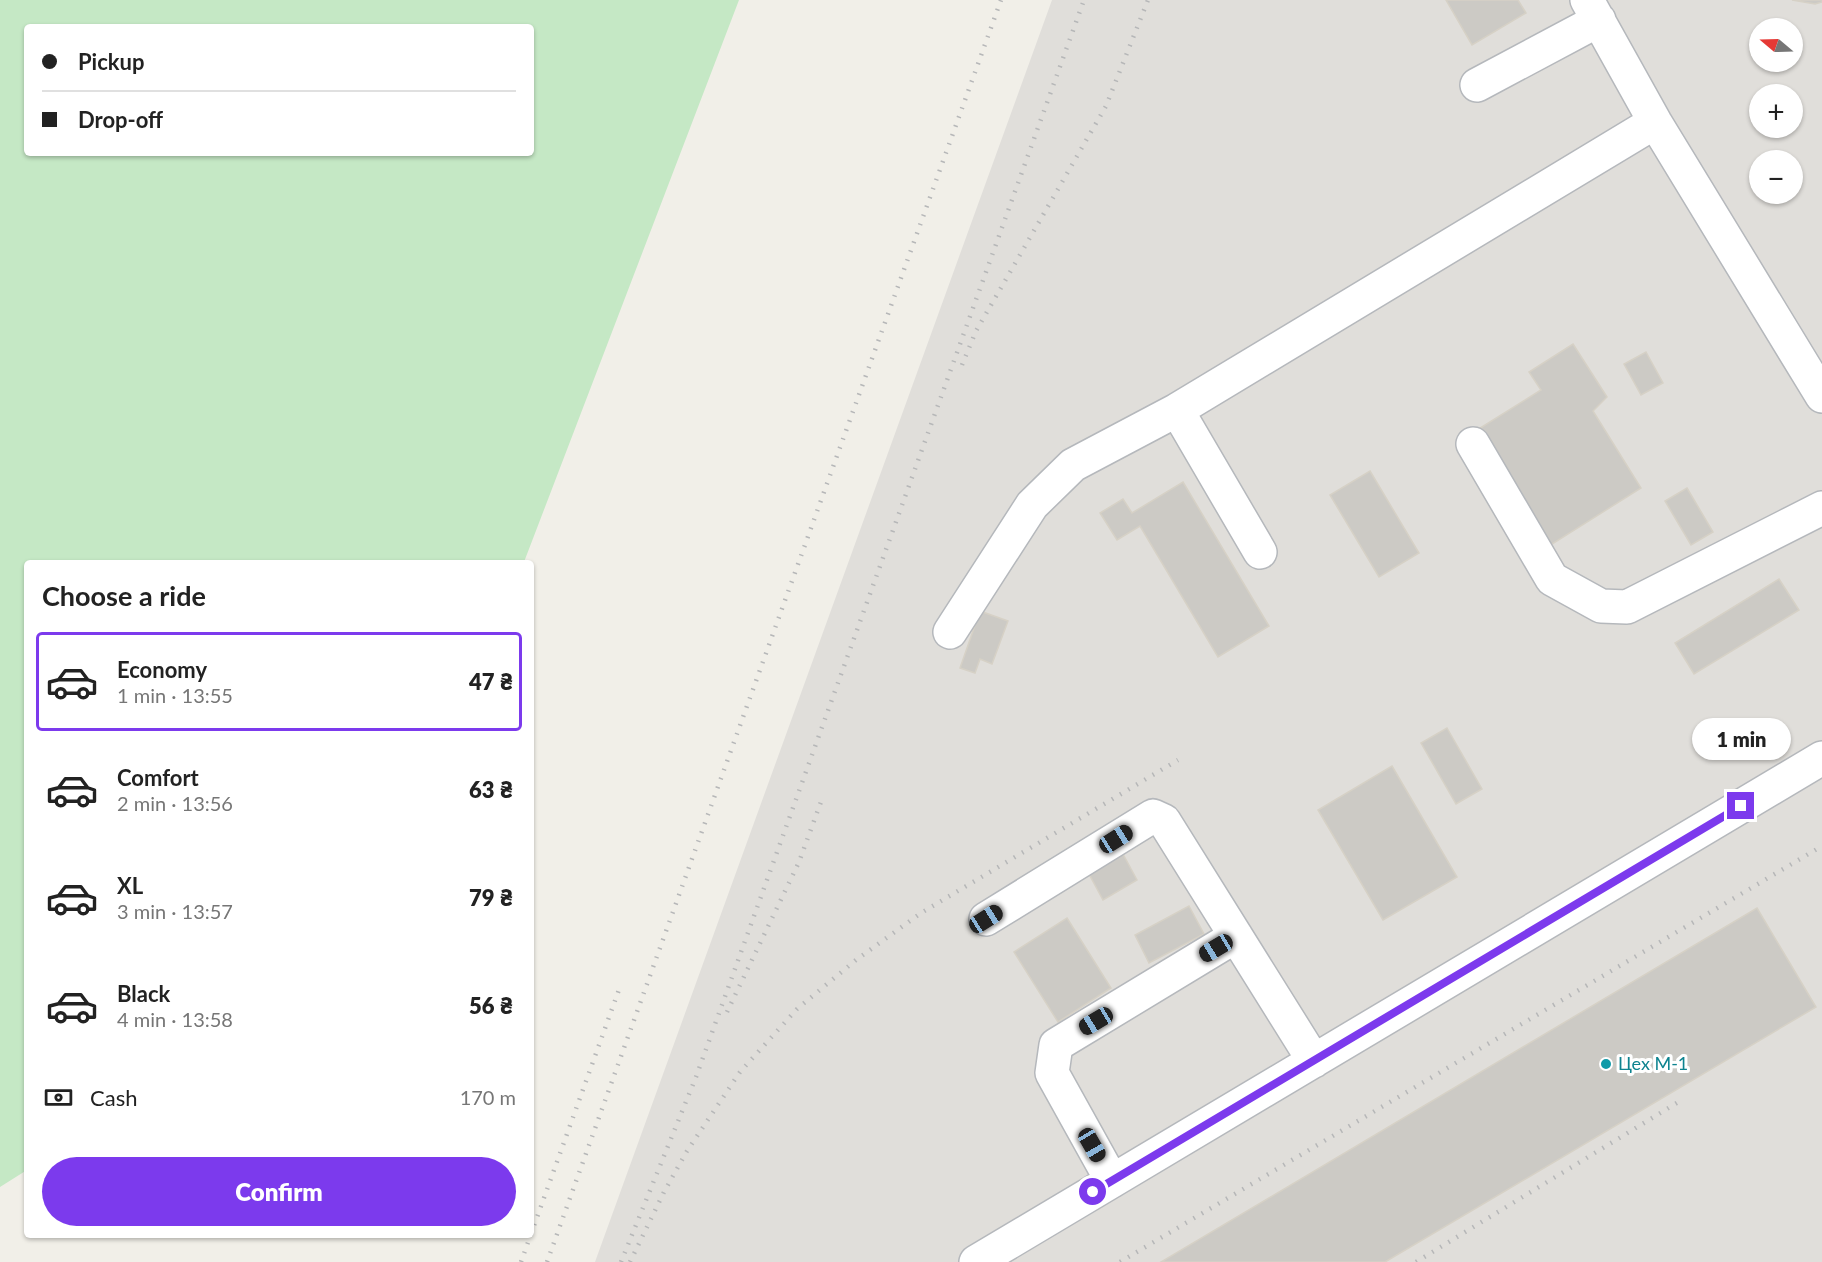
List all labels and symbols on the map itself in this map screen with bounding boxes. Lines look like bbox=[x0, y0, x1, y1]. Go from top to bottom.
north arrow bbox=[1749, 18, 1803, 72]
callout: 1 min bbox=[1692, 719, 1790, 761]
route end bbox=[1727, 792, 1754, 819]
car bbox=[1096, 822, 1136, 856]
car bbox=[966, 902, 1006, 936]
car bbox=[1196, 931, 1236, 965]
car bbox=[1076, 1004, 1116, 1038]
place label: Цех М-1 bbox=[1618, 1052, 1688, 1074]
marker: Цех М-1 bbox=[1599, 1057, 1613, 1071]
car bbox=[1075, 1125, 1109, 1165]
route start bbox=[1079, 1178, 1106, 1205]

